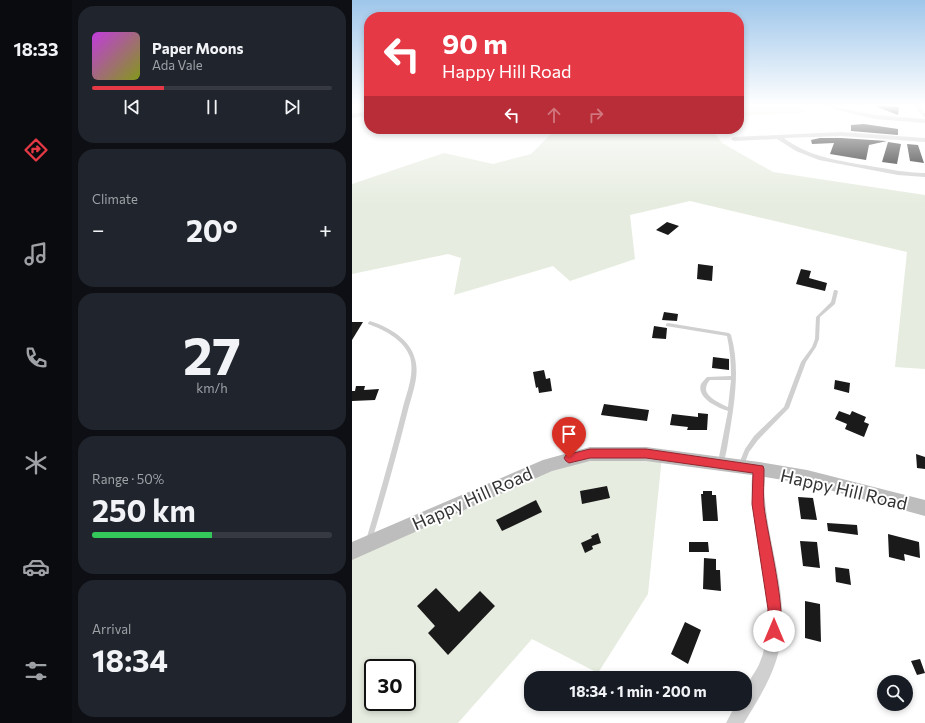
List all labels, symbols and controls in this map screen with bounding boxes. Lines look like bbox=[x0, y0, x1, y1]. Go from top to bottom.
text: 90 m bbox=[442, 26, 508, 60]
icon: left bbox=[376, 28, 428, 80]
text: 18:33 bbox=[14, 38, 58, 60]
text: Paper Moons bbox=[152, 39, 243, 57]
text: Ada Vale bbox=[152, 57, 203, 73]
text: Happy Hill Road bbox=[442, 60, 571, 82]
icon: previous bbox=[121, 96, 143, 118]
icon: pause bbox=[201, 96, 223, 118]
icon: next bbox=[281, 96, 303, 118]
icon: left bbox=[501, 104, 523, 126]
icon: ahead bbox=[543, 104, 565, 126]
icon: right bbox=[585, 104, 607, 126]
icon: directions bbox=[22, 136, 50, 164]
text: Climate bbox=[92, 191, 138, 207]
text: 20° bbox=[186, 211, 238, 248]
text: − bbox=[92, 216, 105, 243]
text: + bbox=[319, 216, 332, 243]
icon: music bbox=[22, 240, 50, 268]
text: 27 bbox=[183, 322, 241, 386]
icon: phone bbox=[22, 344, 50, 372]
text: km/h bbox=[196, 380, 228, 396]
pin bbox=[552, 417, 586, 458]
icon: arrive bbox=[558, 423, 580, 445]
icon: climate bbox=[22, 449, 50, 477]
street label: Happy Hill Road bbox=[408, 462, 536, 534]
street label: Happy Hill Road bbox=[778, 464, 910, 514]
text: Range · 50% bbox=[92, 471, 164, 487]
text: 250 km bbox=[92, 491, 196, 528]
icon: car bbox=[22, 553, 50, 581]
position arrow bbox=[753, 610, 795, 652]
text: Arrival bbox=[92, 621, 131, 637]
text: 18:34 bbox=[92, 641, 168, 678]
icon: filters bbox=[22, 657, 50, 685]
speed limit sign: 30 bbox=[364, 659, 416, 711]
map controls bbox=[877, 675, 913, 711]
button: search bbox=[877, 675, 913, 711]
text: 18:34 · 1 min · 200 m bbox=[569, 682, 707, 700]

